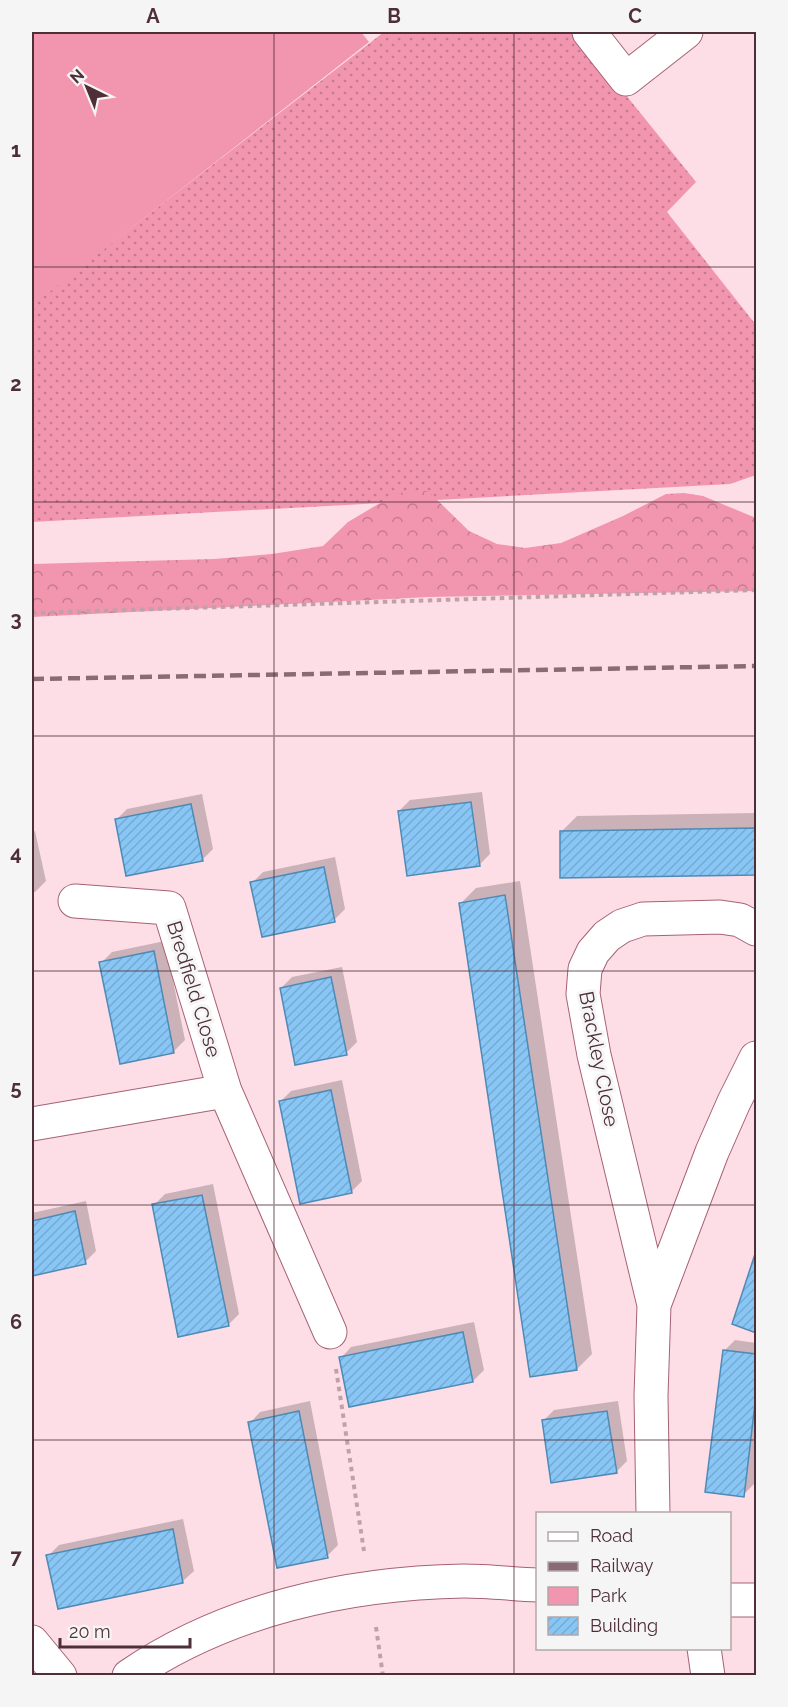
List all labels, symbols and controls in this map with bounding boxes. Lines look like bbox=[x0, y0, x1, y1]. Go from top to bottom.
text: A bbox=[146, 4, 160, 28]
text: B bbox=[387, 4, 401, 28]
text: C bbox=[628, 4, 642, 28]
north arrow bbox=[57, 57, 117, 117]
text: N bbox=[66, 65, 88, 88]
text: 1 bbox=[11, 138, 21, 162]
text: 2 bbox=[10, 372, 22, 396]
text: 3 bbox=[10, 607, 22, 631]
text: 4 bbox=[10, 841, 22, 865]
street label: Bredfield Close bbox=[162, 918, 226, 1060]
street label: Brackley Close bbox=[574, 989, 624, 1129]
text: 5 bbox=[10, 1076, 22, 1100]
text: 6 bbox=[10, 1310, 22, 1334]
legend bbox=[536, 1512, 731, 1650]
text: Road bbox=[590, 1525, 633, 1546]
text: 7 bbox=[10, 1545, 22, 1569]
text: Railway bbox=[590, 1555, 654, 1576]
text: Park bbox=[590, 1585, 627, 1606]
scale bar bbox=[60, 1611, 190, 1649]
text: Building bbox=[590, 1615, 658, 1636]
text: 20 m bbox=[69, 1621, 111, 1642]

